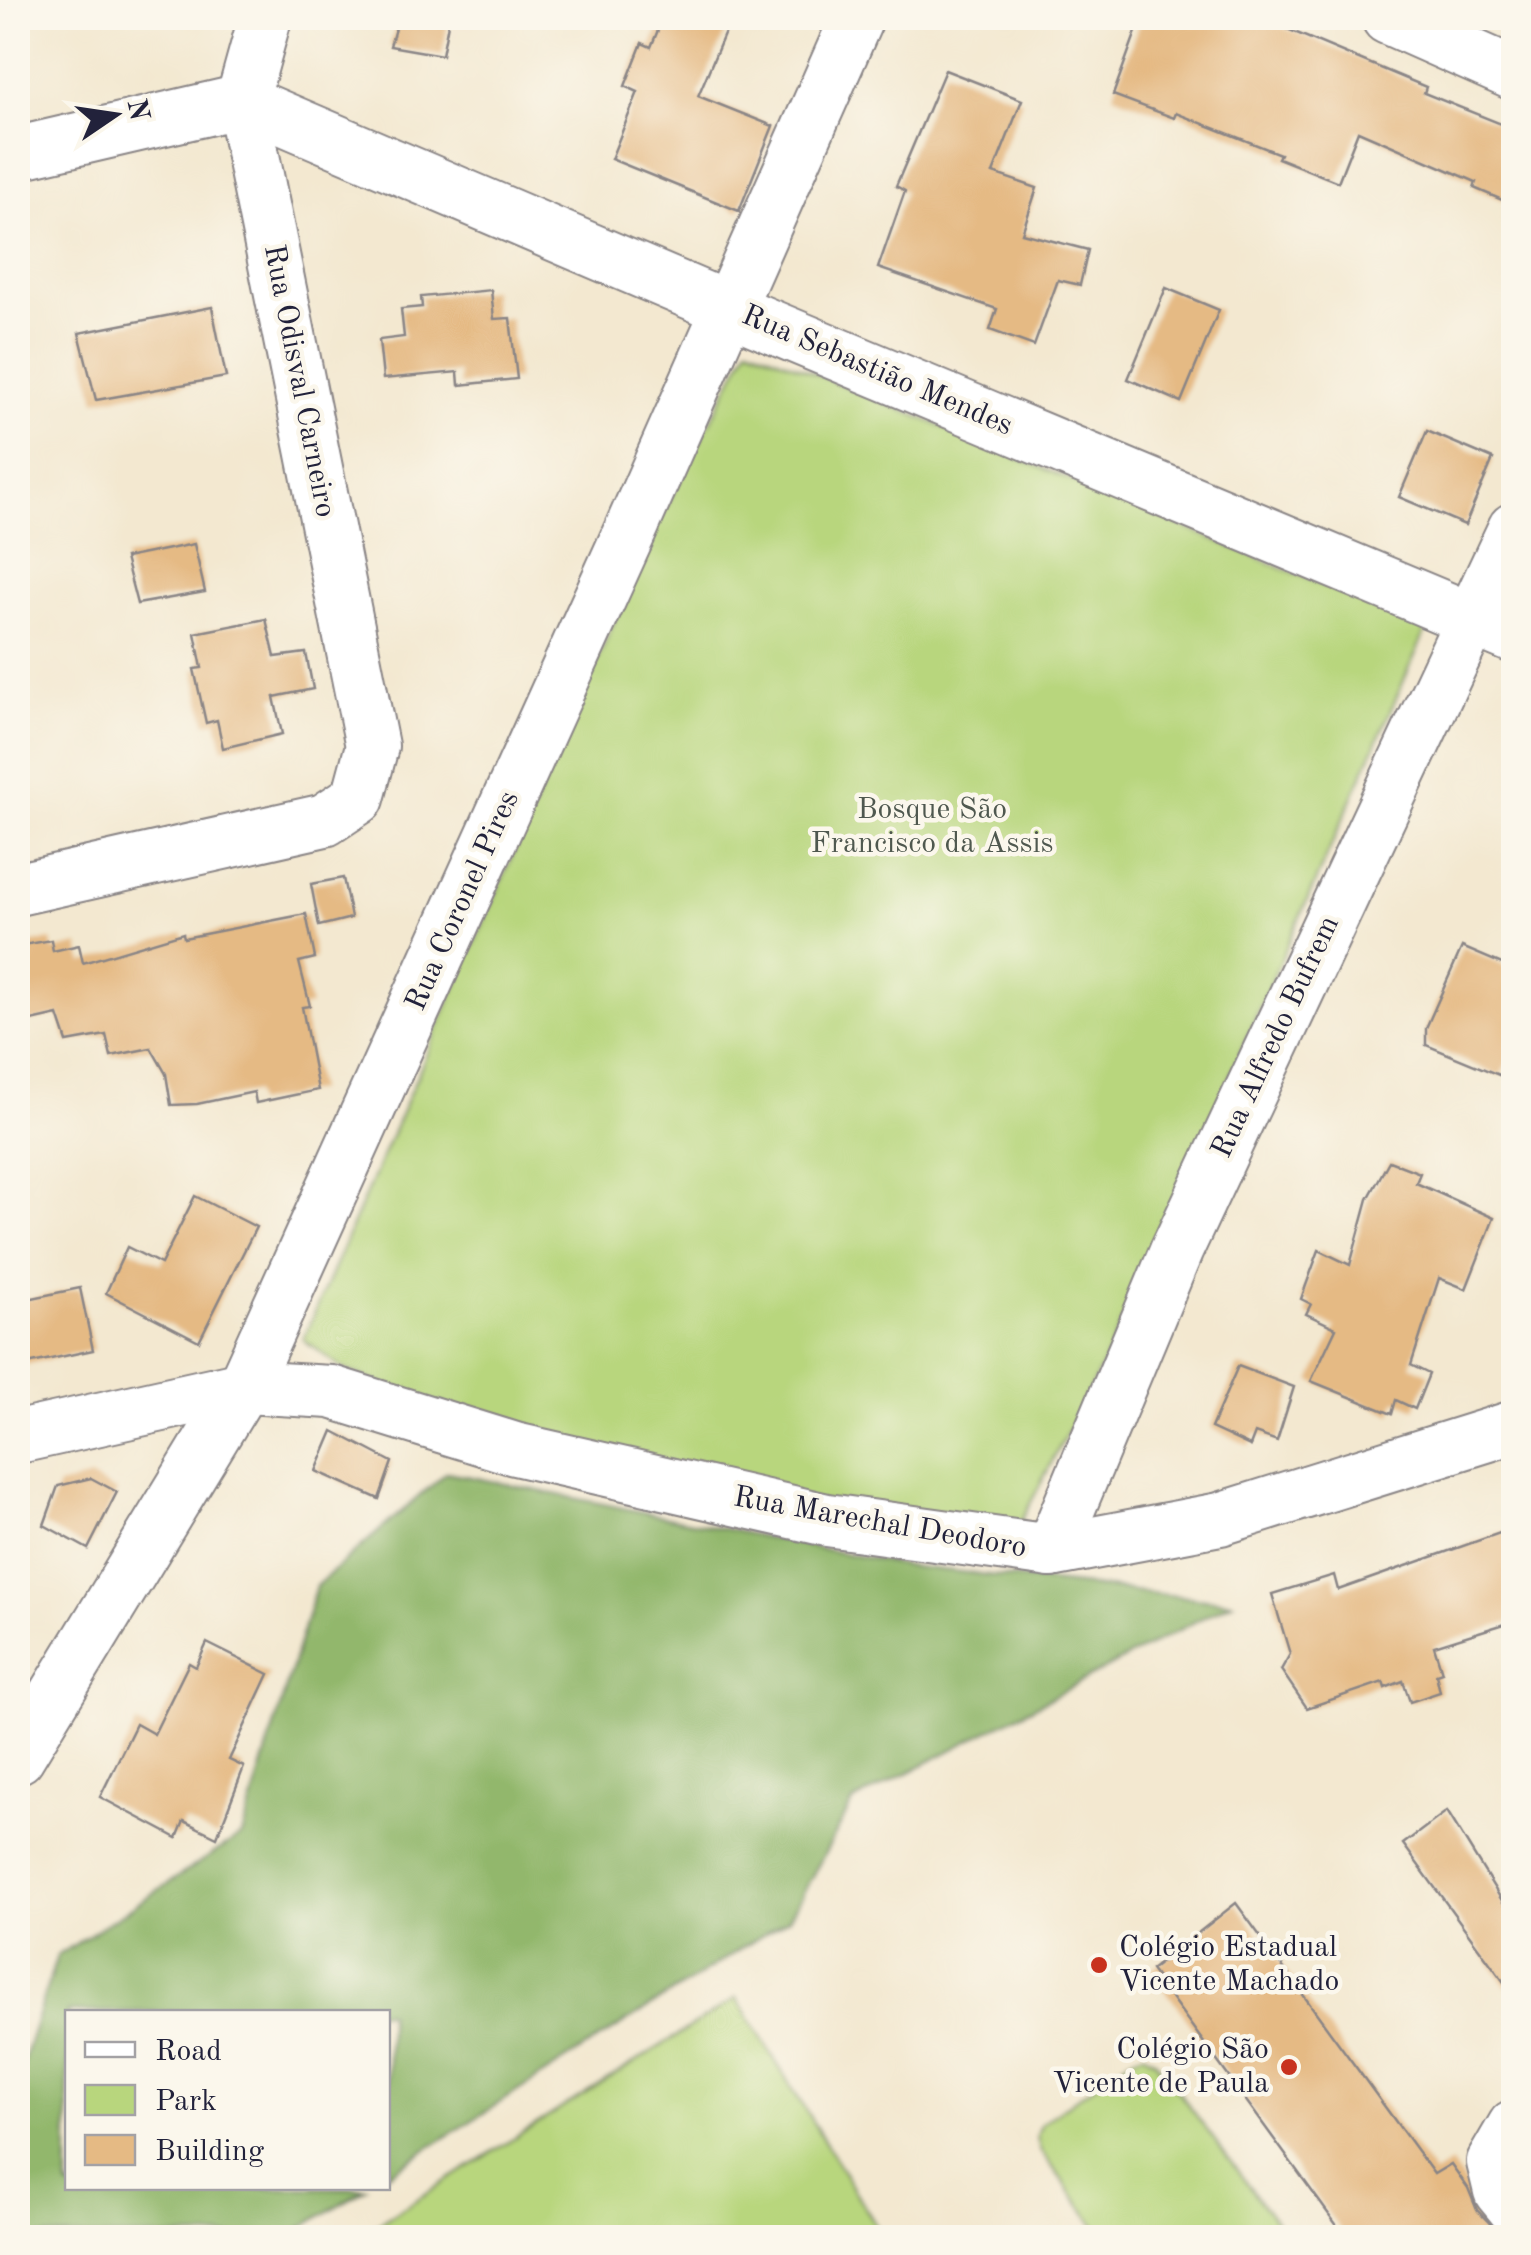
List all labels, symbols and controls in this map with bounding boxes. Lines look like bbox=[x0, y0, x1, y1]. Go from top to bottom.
north arrow bbox=[65, 65, 165, 165]
text: N bbox=[120, 96, 153, 124]
street label: Rua Odisval Carneiro bbox=[258, 242, 340, 520]
street label: Rua Sebastião Mendes bbox=[737, 300, 1017, 442]
street label: Rua Coronel Pires bbox=[401, 787, 525, 1015]
park label: Bosque São Francisco da Assis bbox=[810, 795, 1054, 859]
street label: Rua Alfredo Bufrem bbox=[1207, 911, 1345, 1163]
street label: Rua Marechal Deodoro bbox=[731, 1482, 1029, 1564]
place label: Colégio Estadual Vicente Machado bbox=[1119, 1933, 1339, 1997]
marker: Colégio Estadual Vicente Machado bbox=[1088, 1954, 1110, 1976]
legend bbox=[65, 2010, 390, 2190]
place label: Colégio São Vicente de Paula bbox=[1053, 2035, 1269, 2099]
text: Road bbox=[155, 2037, 222, 2067]
marker: Colégio São Vicente de Paula bbox=[1278, 2056, 1300, 2078]
text: Park bbox=[155, 2087, 217, 2117]
text: Building bbox=[155, 2137, 264, 2167]

